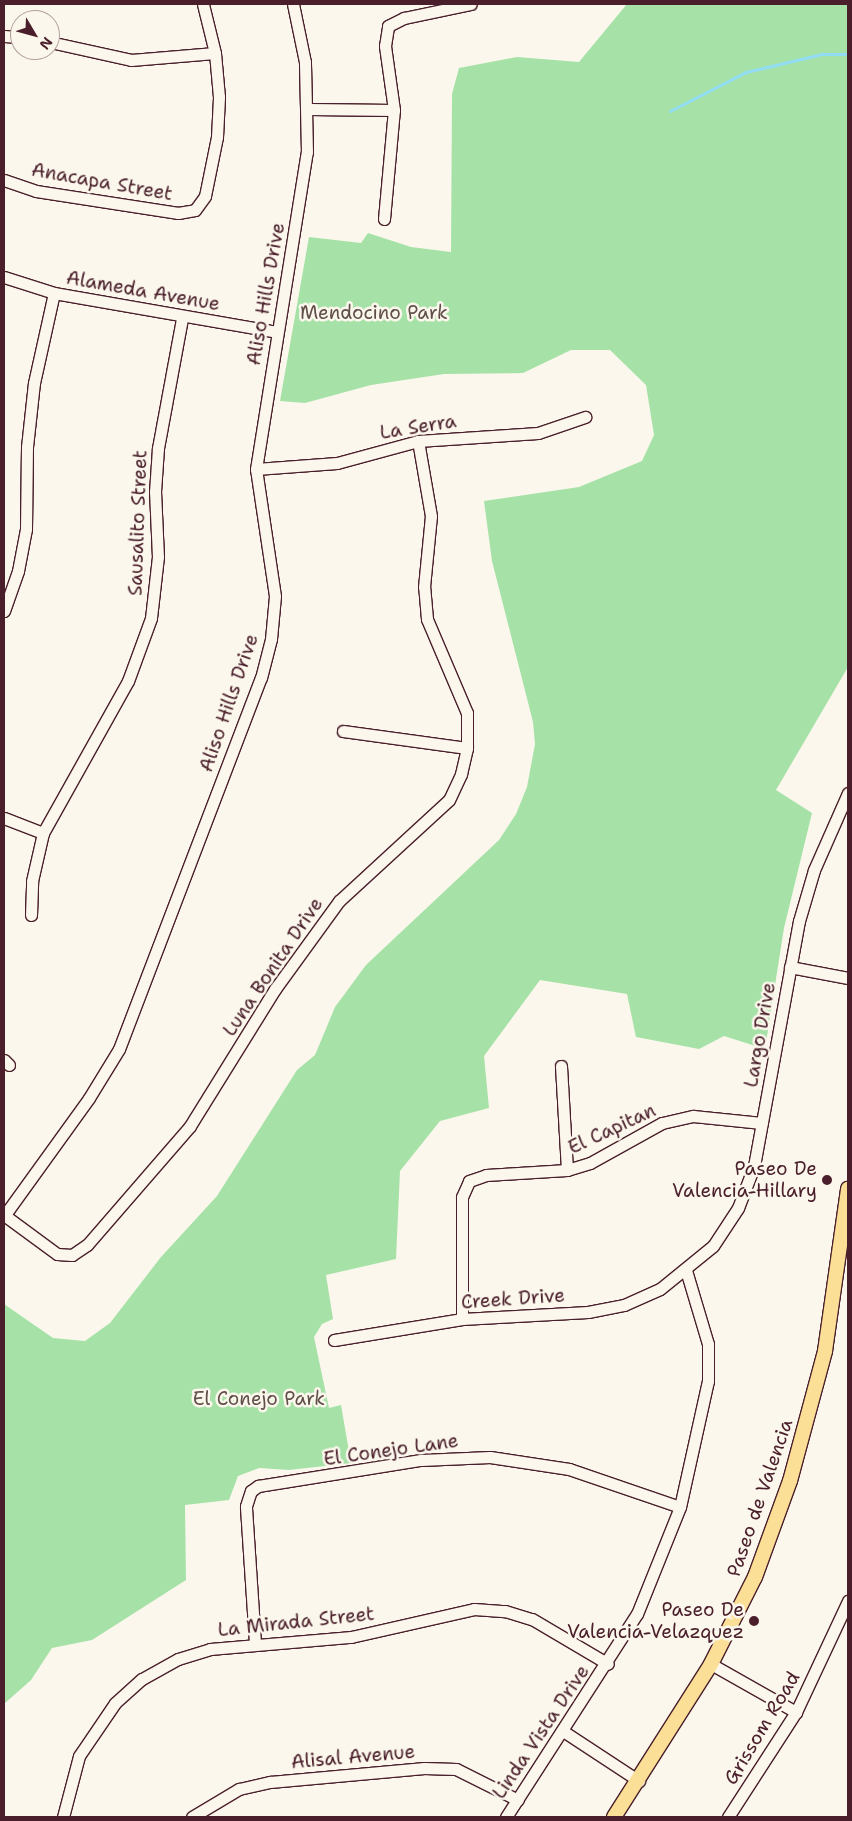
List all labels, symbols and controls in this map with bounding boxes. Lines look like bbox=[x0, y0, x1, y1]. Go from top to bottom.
north arrow bbox=[10, 10, 60, 60]
text: N bbox=[36, 34, 57, 53]
street label: Anacapa Street bbox=[30, 158, 174, 206]
street label: Aliso Hills Drive bbox=[242, 221, 290, 367]
street label: Alameda Avenue bbox=[64, 266, 222, 316]
park label: Mendocino Park bbox=[300, 302, 448, 324]
street label: La Serra bbox=[378, 410, 458, 444]
street label: Sausalito Street bbox=[124, 450, 152, 596]
street label: Aliso Hills Drive bbox=[195, 631, 263, 775]
street label: Luna Bonita Drive bbox=[218, 893, 328, 1041]
street label: Largo Drive bbox=[740, 981, 780, 1089]
street label: El Capitan bbox=[565, 1099, 659, 1159]
place label: Paseo De Valencia-Hillary bbox=[672, 1158, 817, 1202]
marker: Paseo De Valencia-Hillary bbox=[821, 1174, 833, 1186]
street label: Creek Drive bbox=[460, 1284, 566, 1314]
park label: El Conejo Park bbox=[193, 1388, 325, 1410]
street label: Paseo de Valencia bbox=[722, 1416, 798, 1580]
street label: El Conejo Lane bbox=[322, 1429, 460, 1471]
place label: Paseo De Valencia-Velazquez bbox=[567, 1599, 744, 1643]
street label: La Mirada Street bbox=[217, 1602, 375, 1642]
marker: Paseo De Valencia-Velazquez bbox=[748, 1615, 760, 1627]
street label: Linda Vista Drive bbox=[488, 1661, 594, 1803]
street label: Grissom Road bbox=[719, 1667, 805, 1789]
street label: Alisal Avenue bbox=[290, 1740, 416, 1774]

